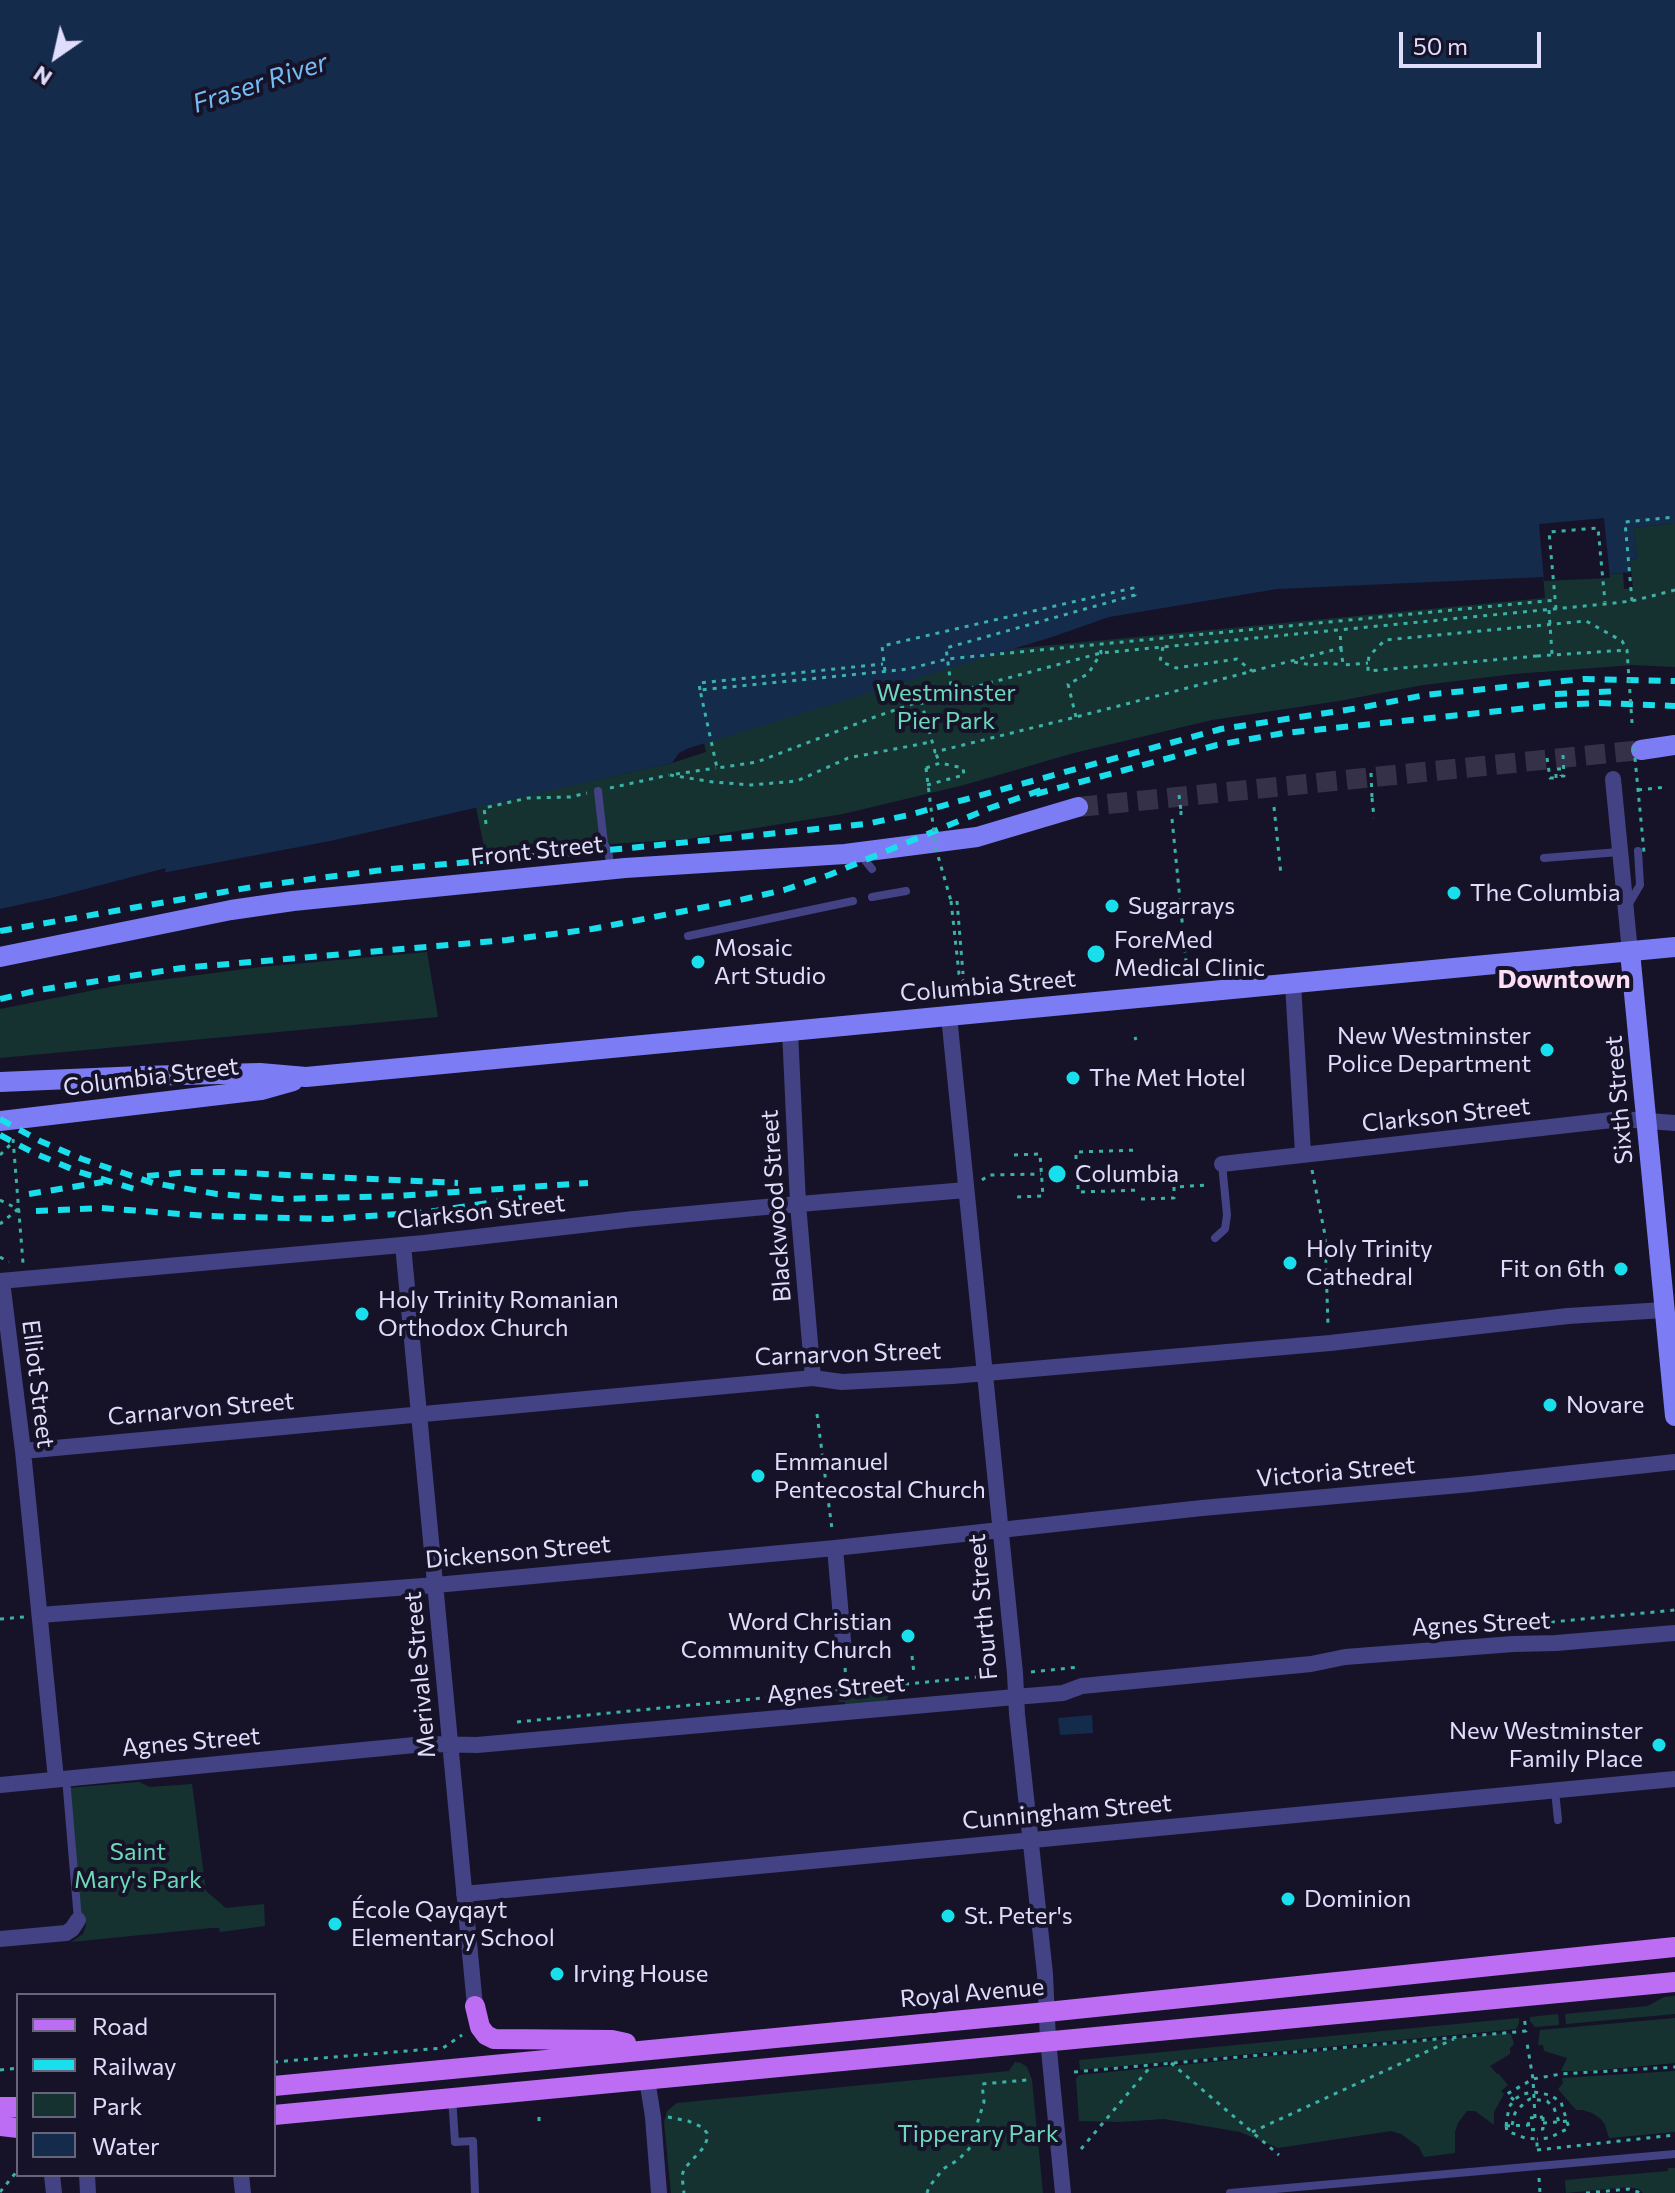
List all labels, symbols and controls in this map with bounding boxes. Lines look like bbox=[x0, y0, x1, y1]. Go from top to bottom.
north arrow bbox=[16, 16, 96, 96]
scale bar bbox=[1403, 16, 1545, 66]
text: 50 m bbox=[1413, 31, 1468, 60]
water label: Fraser River bbox=[188, 46, 332, 120]
text: N bbox=[28, 61, 57, 92]
park label: Westminster Pier Park bbox=[876, 679, 1016, 735]
street label: Front Street bbox=[469, 830, 605, 872]
place label: The Columbia bbox=[1470, 879, 1621, 907]
marker: The Columbia bbox=[1445, 884, 1463, 902]
place label: Sugarrays bbox=[1128, 892, 1235, 920]
marker: Sugarrays bbox=[1103, 897, 1121, 915]
place label: ForeMed Medical Clinic bbox=[1114, 926, 1265, 982]
place label: Mosaic Art Studio bbox=[714, 934, 826, 990]
marker: ForeMed Medical Clinic bbox=[1085, 943, 1107, 965]
marker: Mosaic Art Studio bbox=[689, 953, 707, 971]
district label: Downtown bbox=[1497, 963, 1631, 995]
street label: Columbia Street bbox=[899, 964, 1077, 1008]
place label: New Westminster Police Department bbox=[1327, 1022, 1531, 1078]
street label: Sixth Street bbox=[1599, 1034, 1639, 1166]
marker: New Westminster Police Department bbox=[1538, 1041, 1556, 1059]
street label: Columbia Street bbox=[62, 1052, 240, 1102]
place label: The Met Hotel bbox=[1089, 1064, 1246, 1092]
marker: The Met Hotel bbox=[1064, 1069, 1082, 1087]
street label: Clarkson Street bbox=[1360, 1092, 1532, 1138]
street label: Blackwood Street bbox=[755, 1109, 797, 1303]
place label: Columbia bbox=[1075, 1160, 1179, 1188]
marker: Columbia bbox=[1046, 1163, 1068, 1185]
street label: Clarkson Street bbox=[395, 1189, 567, 1235]
place label: Holy Trinity Cathedral bbox=[1306, 1235, 1433, 1291]
marker: Holy Trinity Cathedral bbox=[1281, 1254, 1299, 1272]
place label: Fit on 6th bbox=[1500, 1255, 1605, 1283]
marker: Fit on 6th bbox=[1612, 1260, 1630, 1278]
place label: Holy Trinity Romanian Orthodox Church bbox=[378, 1286, 619, 1342]
marker: Holy Trinity Romanian Orthodox Church bbox=[353, 1305, 371, 1323]
street label: Elliot Street bbox=[16, 1318, 60, 1450]
street label: Carnarvon Street bbox=[754, 1336, 942, 1372]
street label: Carnarvon Street bbox=[107, 1387, 295, 1431]
place label: Novare bbox=[1566, 1391, 1644, 1419]
marker: Novare bbox=[1541, 1396, 1559, 1414]
place label: Emmanuel Pentecostal Church bbox=[774, 1448, 986, 1504]
street label: Victoria Street bbox=[1255, 1451, 1417, 1493]
marker: Emmanuel Pentecostal Church bbox=[749, 1467, 767, 1485]
street label: Dickenson Street bbox=[424, 1530, 612, 1574]
street label: Fourth Street bbox=[962, 1533, 1004, 1681]
street label: Merivale Street bbox=[398, 1590, 442, 1760]
street label: Agnes Street bbox=[1411, 1606, 1551, 1642]
place label: Word Christian Community Church bbox=[681, 1608, 892, 1664]
marker: Word Christian Community Church bbox=[899, 1627, 917, 1645]
street label: Agnes Street bbox=[766, 1669, 906, 1709]
place label: New Westminster Family Place bbox=[1449, 1717, 1643, 1773]
street label: Agnes Street bbox=[121, 1722, 261, 1762]
marker: New Westminster Family Place bbox=[1650, 1736, 1668, 1754]
street label: Cunningham Street bbox=[961, 1789, 1173, 1835]
park label: Saint Mary's Park bbox=[74, 1838, 202, 1894]
place label: Dominion bbox=[1304, 1885, 1411, 1913]
marker: Dominion bbox=[1279, 1890, 1297, 1908]
place label: École Qayqayt Elementary School bbox=[351, 1896, 555, 1952]
place label: St. Peter's bbox=[964, 1902, 1073, 1930]
marker: St. Peter's bbox=[939, 1907, 957, 1925]
marker: École Qayqayt Elementary School bbox=[326, 1915, 344, 1933]
place label: Irving House bbox=[573, 1960, 708, 1988]
marker: Irving House bbox=[548, 1965, 566, 1983]
street label: Royal Avenue bbox=[899, 1972, 1045, 2014]
legend bbox=[16, 1993, 276, 2177]
text: Road bbox=[92, 2011, 148, 2040]
text: Railway bbox=[92, 2051, 177, 2080]
text: Park bbox=[92, 2091, 142, 2120]
park label: Tipperary Park bbox=[897, 2120, 1059, 2148]
text: Water bbox=[92, 2131, 160, 2160]

